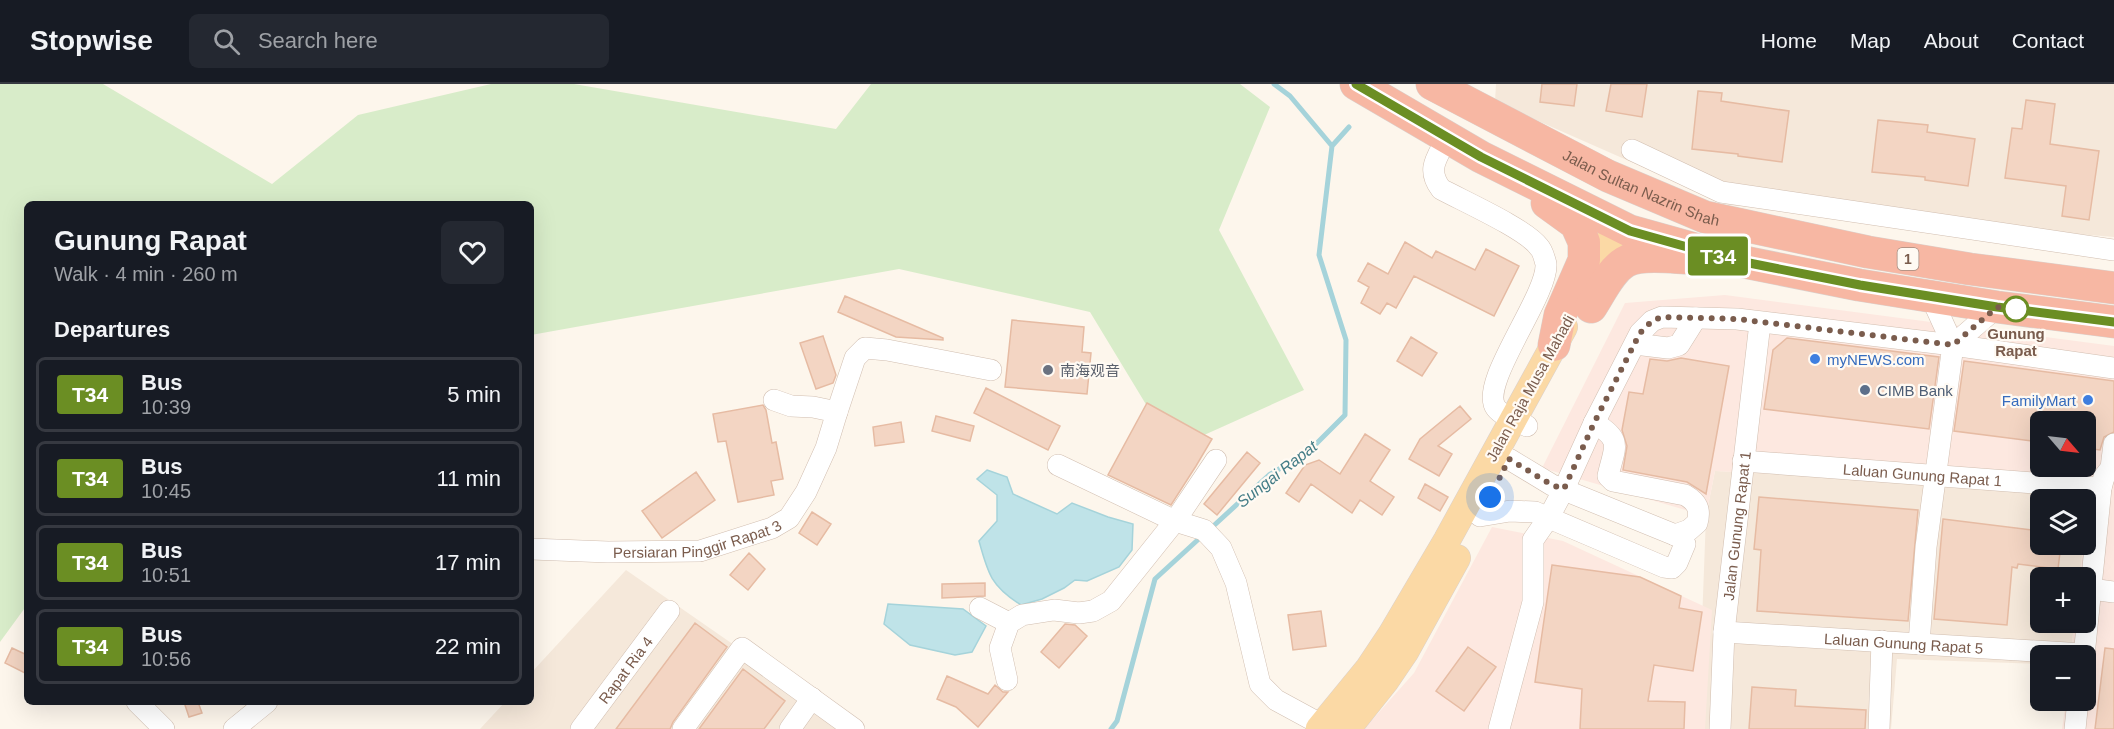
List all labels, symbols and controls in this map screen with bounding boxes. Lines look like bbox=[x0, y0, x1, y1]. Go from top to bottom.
search box bbox=[189, 14, 609, 68]
text: Stopwise bbox=[30, 25, 153, 56]
icon: search bbox=[210, 25, 243, 58]
text: Search here bbox=[258, 28, 378, 53]
text: Home bbox=[1761, 29, 1817, 52]
text: Map bbox=[1850, 29, 1891, 52]
text: About bbox=[1924, 29, 1979, 52]
text: Contact bbox=[2012, 29, 2084, 52]
street label: Jalan Sultan Nazrin Shah bbox=[1560, 146, 1721, 228]
button: heart bbox=[441, 221, 504, 284]
text: Gunung Rapat bbox=[54, 225, 247, 256]
line badge: T34 bbox=[1684, 236, 1752, 276]
text: T34 bbox=[1700, 245, 1736, 268]
road number: 1 bbox=[1898, 248, 1918, 270]
text: Walk · 4 min · 260 m bbox=[54, 263, 238, 285]
marker: Gunung Rapat bbox=[2003, 296, 2029, 322]
street label: Jalan Raja Musa Mahadi bbox=[1483, 312, 1577, 464]
text: Departures bbox=[54, 317, 170, 342]
place label: Gunung Rapat bbox=[1987, 325, 2045, 359]
place label: myNEWS.com bbox=[1827, 351, 1925, 368]
marker: myNEWS.com bbox=[1808, 352, 1822, 366]
place label: 南海观音 bbox=[1060, 362, 1120, 379]
marker: 南海观音 bbox=[1041, 363, 1055, 377]
text: Bus bbox=[141, 370, 183, 395]
text: 5 min bbox=[447, 382, 501, 407]
place label: CIMB Bank bbox=[1877, 382, 1953, 399]
text: T34 bbox=[72, 383, 108, 406]
marker: CIMB Bank bbox=[1858, 383, 1872, 397]
place label: FamilyMart bbox=[2002, 392, 2077, 409]
marker: FamilyMart bbox=[2081, 393, 2095, 407]
text: 10:39 bbox=[141, 396, 191, 418]
north arrow bbox=[2030, 411, 2096, 477]
map controls bbox=[2030, 411, 2096, 711]
water label: Sungai Rapat bbox=[1234, 437, 1321, 511]
street label: Jalan Gunung Rapat 1 bbox=[1719, 450, 1754, 601]
text: Bus bbox=[141, 454, 183, 479]
street label: Laluan Gunung Rapat 1 bbox=[1842, 460, 2003, 489]
text: 11 min bbox=[437, 466, 501, 491]
text: T34 bbox=[72, 467, 108, 490]
text: 10:45 bbox=[141, 480, 191, 502]
your location bbox=[1475, 482, 1505, 512]
button: layers bbox=[2030, 489, 2096, 555]
street label: Persiaran Pinggir Rapat 3 bbox=[613, 516, 784, 560]
text: Bus bbox=[141, 538, 183, 563]
text: 17 min bbox=[435, 550, 501, 575]
text: T34 bbox=[72, 551, 108, 574]
text: 10:51 bbox=[141, 564, 191, 586]
button: + bbox=[2030, 567, 2096, 633]
text: Bus bbox=[141, 622, 183, 647]
street label: Laluan Gunung Rapat 5 bbox=[1824, 630, 1984, 656]
street label: Rapat Ria 4 bbox=[595, 633, 656, 707]
text: 22 min bbox=[435, 634, 501, 659]
text: T34 bbox=[72, 635, 108, 658]
button: − bbox=[2030, 645, 2096, 711]
text: 10:56 bbox=[141, 648, 191, 670]

